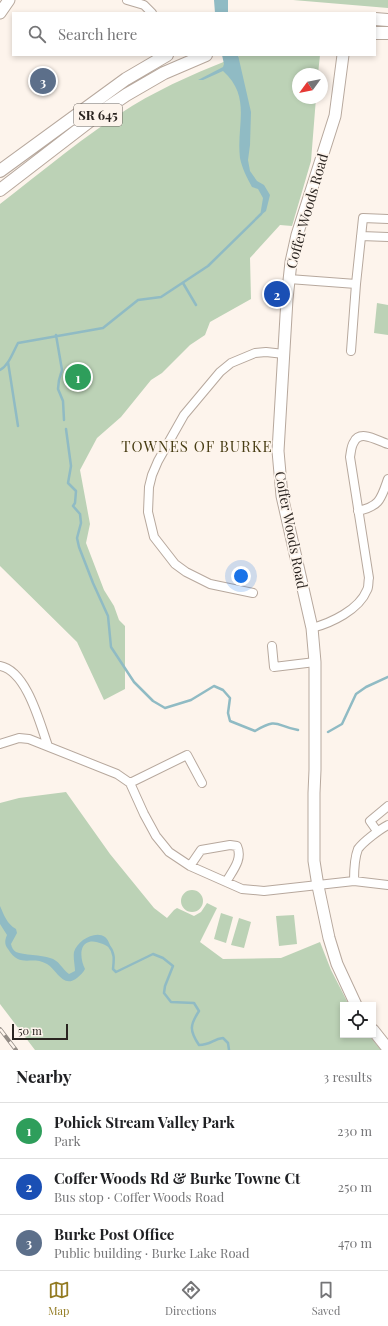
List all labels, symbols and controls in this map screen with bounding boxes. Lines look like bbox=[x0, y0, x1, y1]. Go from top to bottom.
search box bbox=[12, 12, 376, 56]
icon: search bbox=[26, 23, 48, 45]
text: Search here bbox=[58, 24, 137, 44]
pin: 3 bbox=[30, 66, 56, 96]
north arrow bbox=[292, 68, 328, 104]
road number: SR 645 bbox=[74, 104, 122, 126]
street label: Coffer Woods Road bbox=[281, 151, 332, 271]
pin: 2 bbox=[264, 279, 290, 309]
pin: 1 bbox=[65, 362, 91, 392]
district label: TOWNES OF BURKE bbox=[121, 436, 273, 456]
street label: Coffer Woods Road bbox=[271, 470, 312, 590]
your location bbox=[231, 566, 251, 586]
map controls bbox=[340, 1002, 376, 1038]
button: locate bbox=[340, 1002, 376, 1038]
scale bar bbox=[12, 1022, 68, 1041]
text: 50 m bbox=[18, 1023, 42, 1038]
text: Nearby bbox=[16, 1065, 71, 1087]
text: 3 results bbox=[323, 1068, 372, 1085]
text: Pohick Stream Valley Park bbox=[54, 1112, 235, 1132]
text: 1 bbox=[27, 1122, 31, 1139]
text: 230 m bbox=[337, 1122, 372, 1139]
text: Park bbox=[54, 1132, 81, 1149]
text: Coffer Woods Rd & Burke Towne Ct bbox=[54, 1168, 300, 1188]
text: 2 bbox=[26, 1178, 32, 1195]
text: 250 m bbox=[338, 1178, 372, 1195]
text: Bus stop · Coffer Woods Road bbox=[54, 1188, 224, 1205]
text: Burke Post Office bbox=[54, 1224, 174, 1244]
text: 3 bbox=[26, 1234, 32, 1251]
text: 470 m bbox=[338, 1234, 372, 1251]
text: Public building · Burke Lake Road bbox=[54, 1244, 250, 1261]
tab: Map bbox=[48, 1279, 70, 1318]
tab: Directions bbox=[165, 1279, 216, 1318]
tab: Saved bbox=[312, 1279, 340, 1318]

